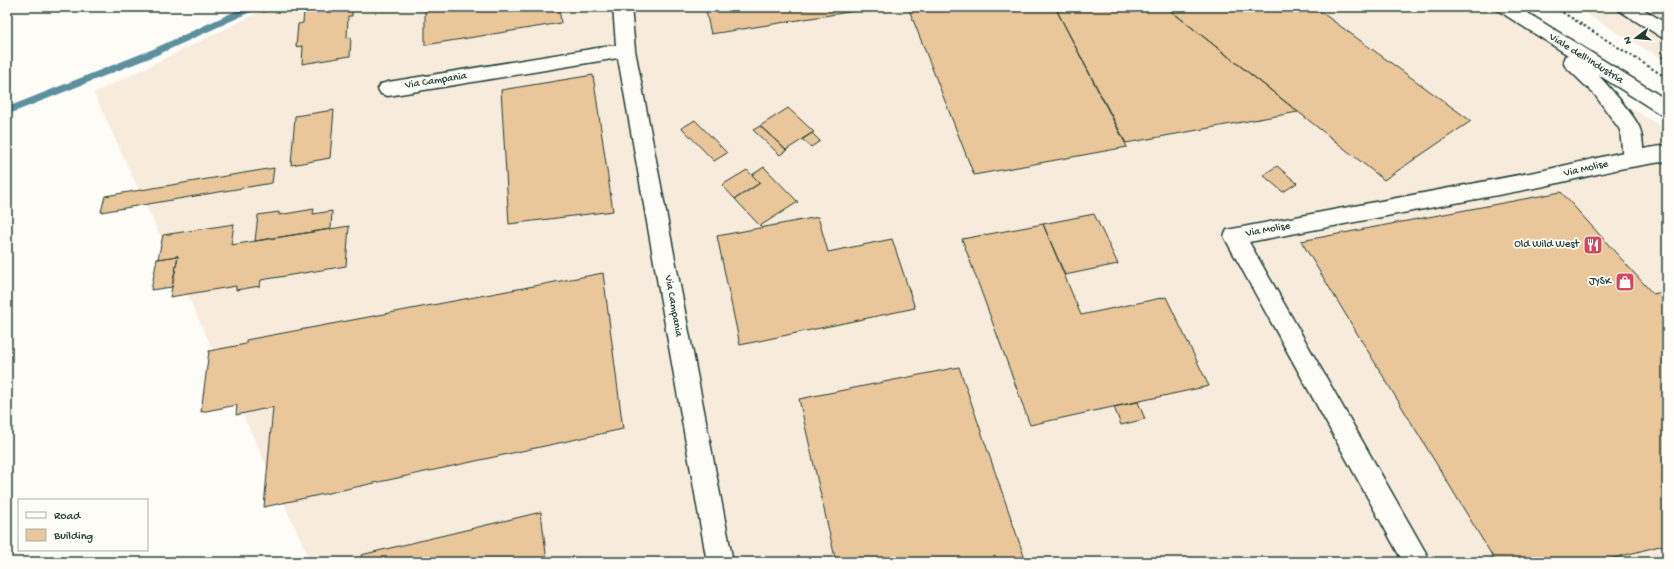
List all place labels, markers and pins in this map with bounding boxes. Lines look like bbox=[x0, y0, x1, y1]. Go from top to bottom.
restaurant icon: Old Wild West bbox=[1582, 234, 1604, 256]
place label: Old Wild West bbox=[1514, 239, 1581, 251]
shop icon: JYSK bbox=[1614, 271, 1636, 293]
place label: JYSK bbox=[1589, 276, 1613, 288]

